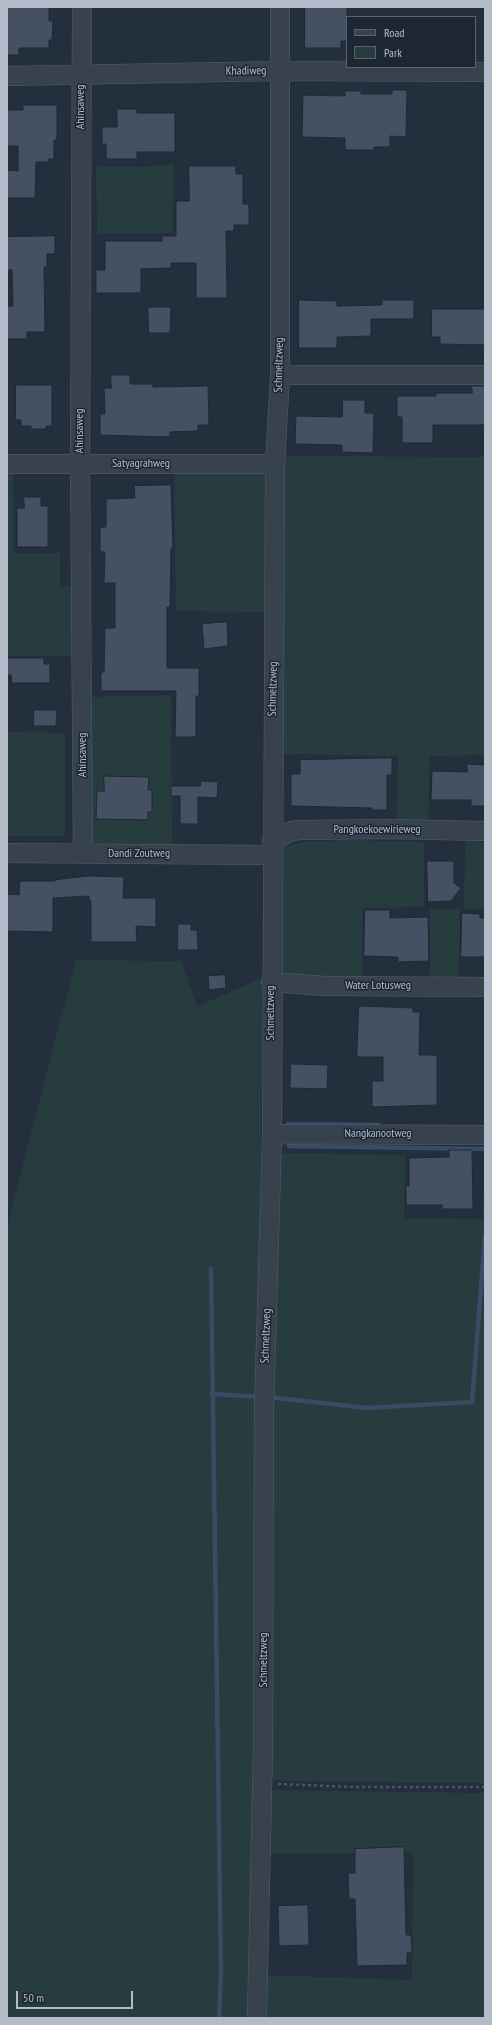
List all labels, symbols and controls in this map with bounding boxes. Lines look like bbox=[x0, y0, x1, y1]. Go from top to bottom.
legend bbox=[346, 16, 476, 68]
text: Road bbox=[384, 25, 404, 40]
text: Park bbox=[384, 45, 402, 60]
street label: Khadiweg bbox=[225, 63, 267, 79]
street label: Ahinsaweg bbox=[74, 85, 88, 129]
street label: Schmeltzweg bbox=[271, 337, 287, 393]
street label: Ahinsaweg bbox=[73, 409, 87, 453]
street label: Satyagrahweg bbox=[112, 457, 170, 471]
street label: Schmeltzweg bbox=[265, 661, 281, 717]
street label: Ahinsaweg bbox=[76, 733, 90, 777]
street label: Pangkoekoewirieweg bbox=[333, 823, 421, 837]
street label: Dandi Zoutweg bbox=[108, 847, 170, 861]
street label: Water Lotusweg bbox=[345, 979, 411, 993]
street label: Schmeltzweg bbox=[264, 986, 278, 1040]
street label: Nangkanootweg bbox=[344, 1127, 412, 1141]
street label: Schmeltzweg bbox=[258, 1308, 274, 1364]
street label: Schmeltzweg bbox=[257, 1633, 271, 1687]
scale bar bbox=[18, 1983, 135, 2009]
text: 50 m bbox=[23, 1990, 44, 2005]

